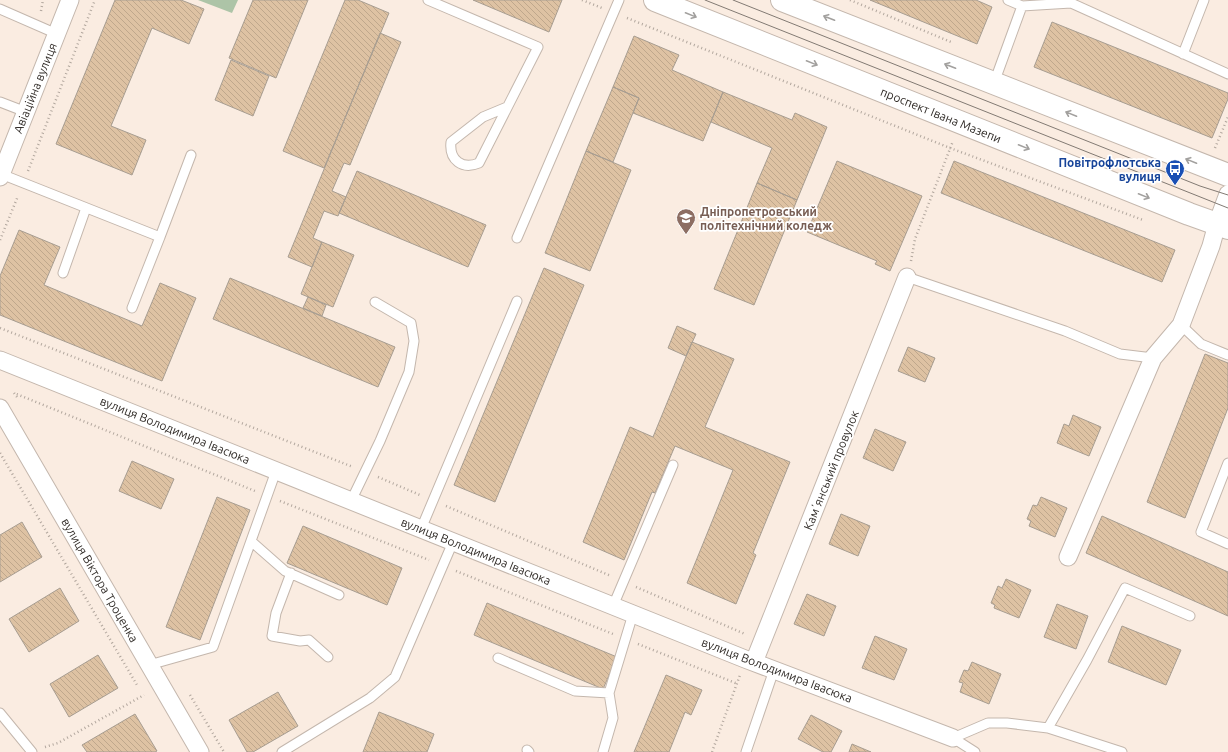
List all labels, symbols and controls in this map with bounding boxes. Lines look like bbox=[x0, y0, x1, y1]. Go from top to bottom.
one-way arrow bbox=[685, 11, 697, 19]
one-way arrow bbox=[823, 14, 835, 22]
street label: Авіаційна вулиця bbox=[11, 41, 59, 135]
one-way arrow bbox=[805, 59, 817, 67]
one-way arrow bbox=[944, 61, 956, 69]
street label: проспект Івана Мазепи bbox=[879, 85, 1003, 145]
one-way arrow bbox=[1065, 109, 1077, 117]
one-way arrow bbox=[1017, 144, 1029, 152]
place label: Повітрофлотська вулиця bbox=[1058, 156, 1161, 183]
one-way arrow bbox=[1186, 157, 1198, 165]
bus stop icon: Повітрофлотська вулиця bbox=[1164, 158, 1186, 186]
one-way arrow bbox=[1138, 193, 1150, 200]
place label: Дніпропетровський політехнічний коледж bbox=[700, 205, 832, 232]
school or university icon: Дніпропетровський політехнічний коледж bbox=[675, 207, 697, 235]
street label: вулиця Володимира Івасюка bbox=[98, 394, 252, 466]
street label: Камʼянський провулок bbox=[801, 408, 861, 532]
street label: вулиця Володимира Івасюка bbox=[399, 515, 553, 587]
street label: вулиця Віктора Троценка bbox=[59, 516, 141, 644]
street label: вулиця Володимира Івасюка bbox=[700, 635, 854, 705]

